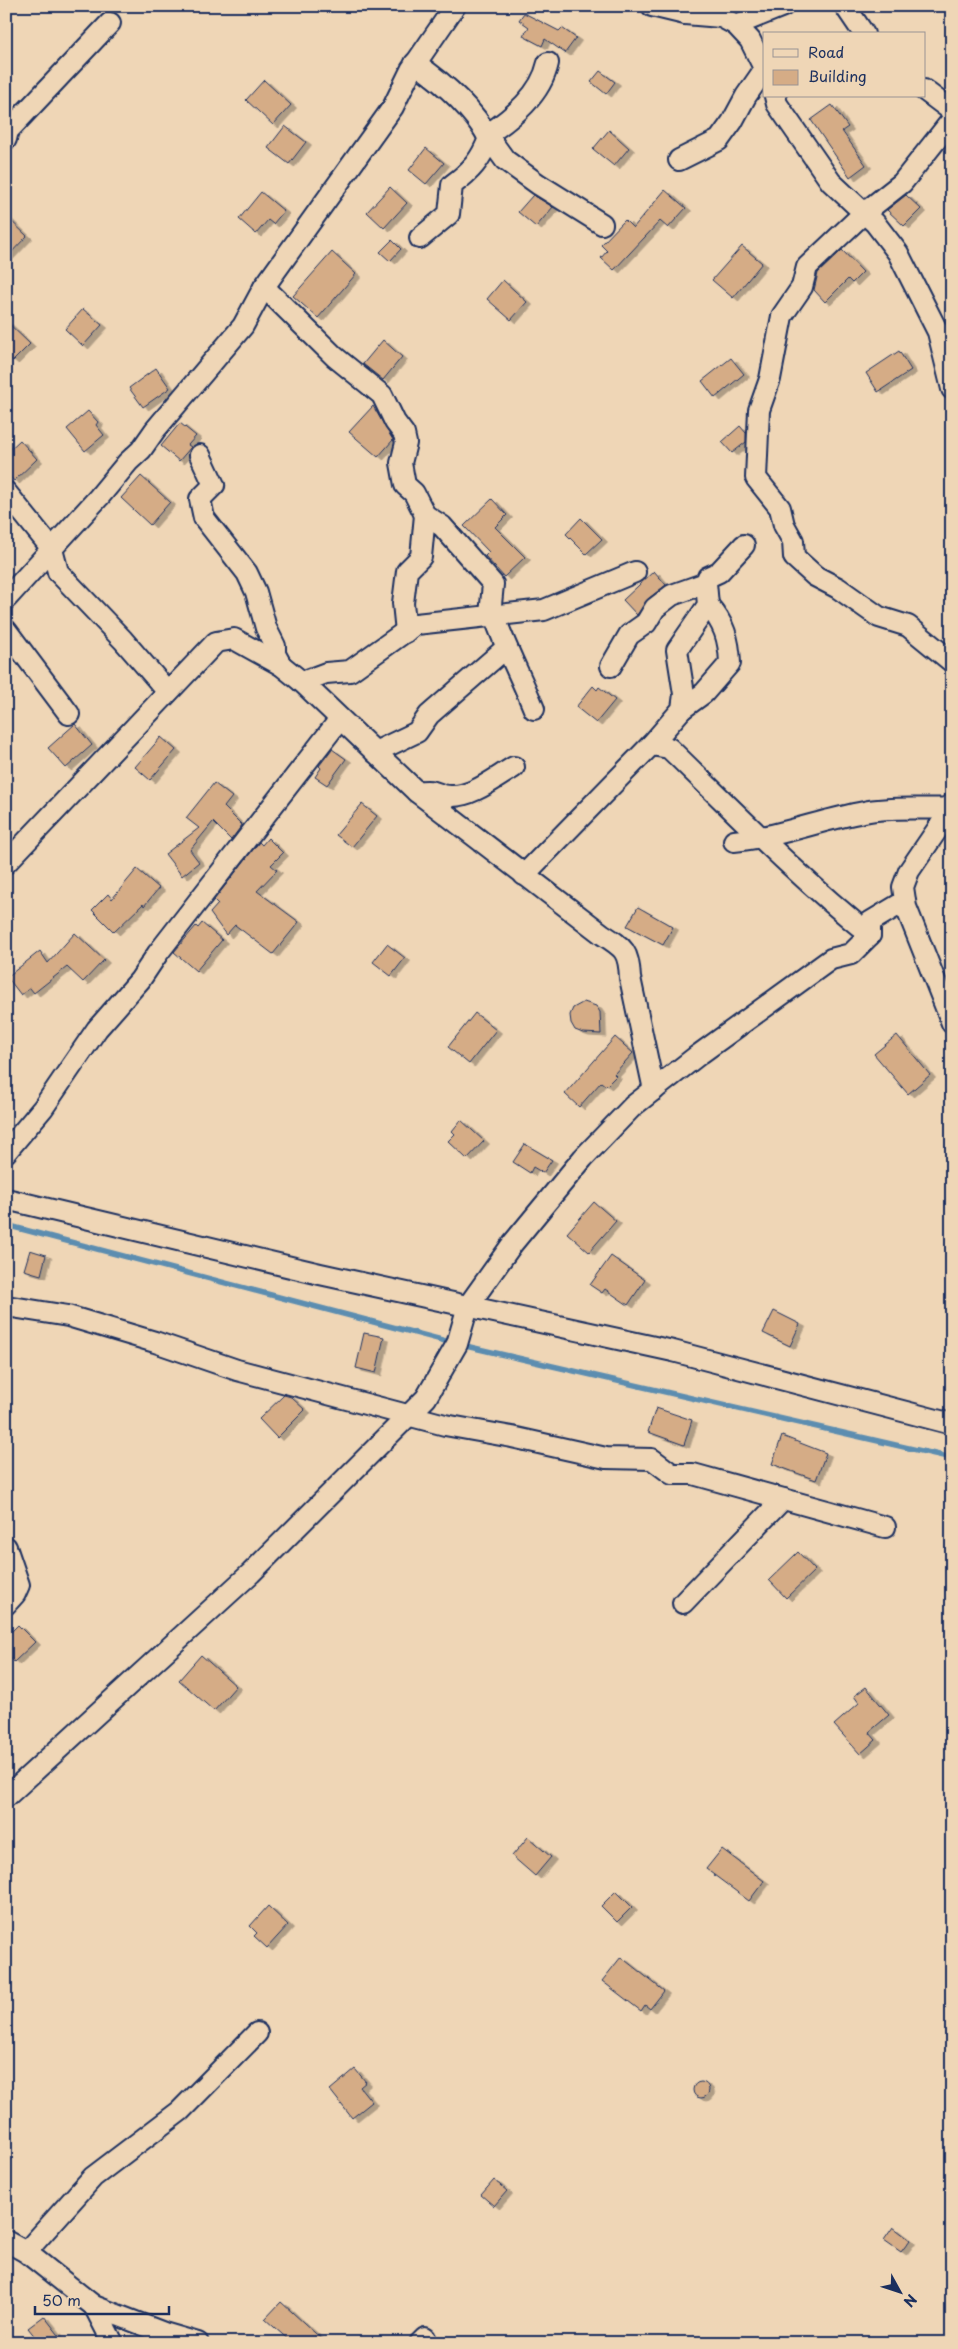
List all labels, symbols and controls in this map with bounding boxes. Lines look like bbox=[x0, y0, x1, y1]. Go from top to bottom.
legend bbox=[763, 32, 926, 98]
text: Road bbox=[808, 40, 844, 63]
text: Building bbox=[808, 64, 867, 87]
north arrow bbox=[876, 2266, 926, 2316]
scale bar bbox=[35, 2284, 169, 2316]
text: 50 m bbox=[42, 2288, 81, 2311]
text: N bbox=[899, 2290, 922, 2312]

